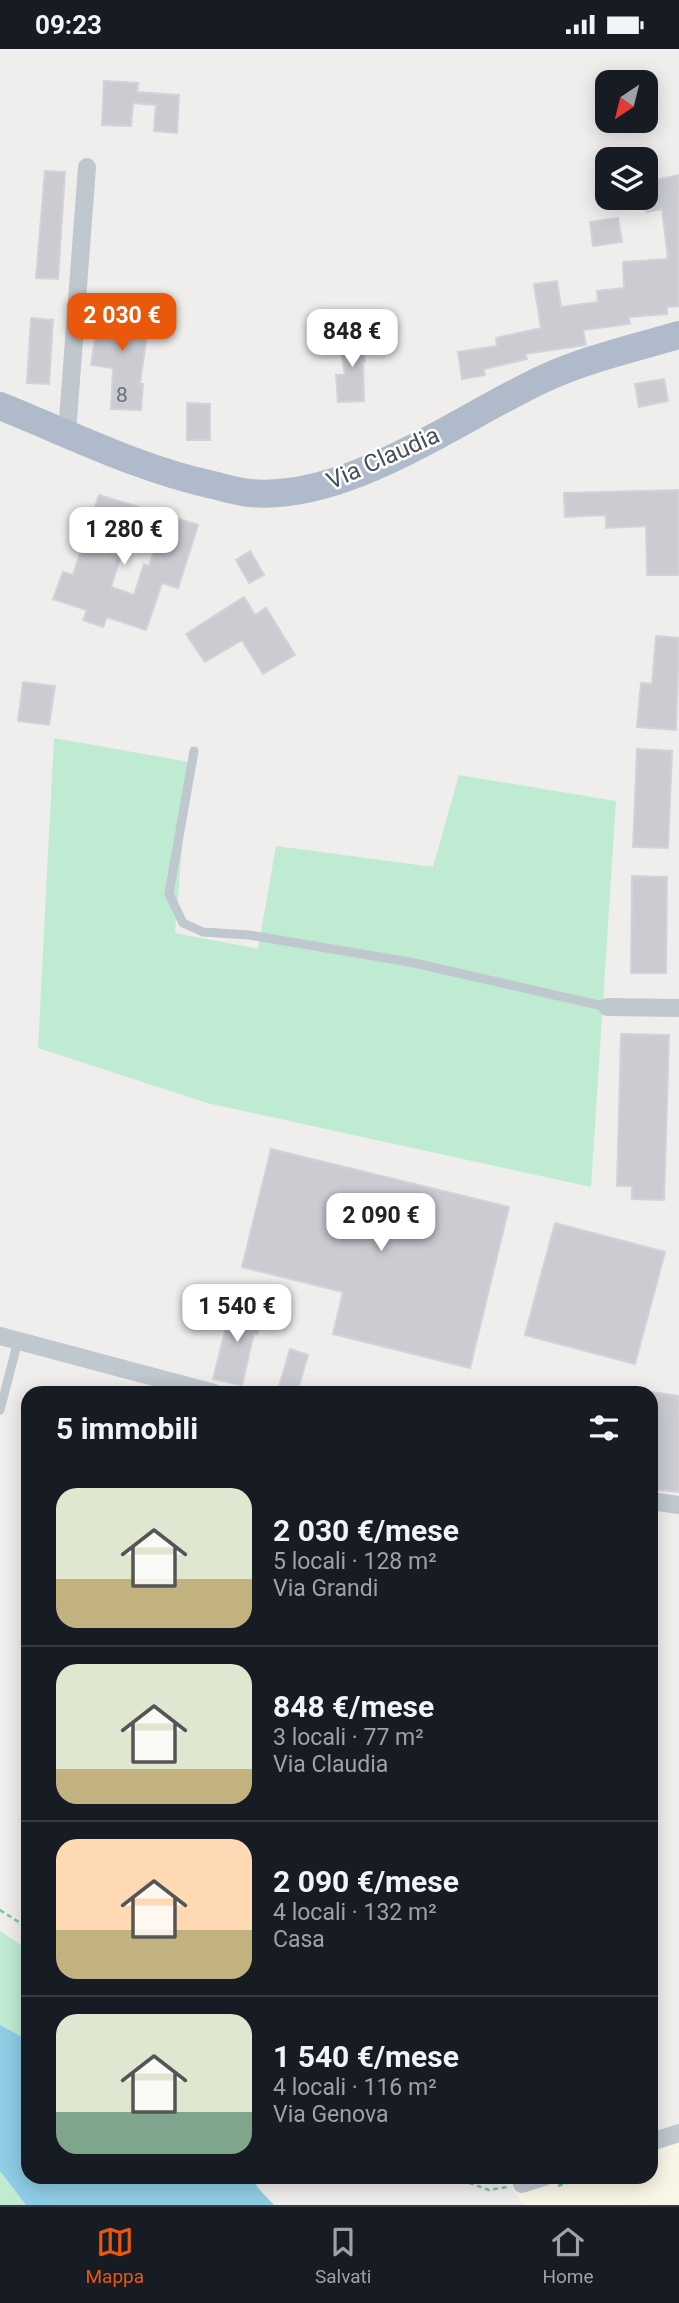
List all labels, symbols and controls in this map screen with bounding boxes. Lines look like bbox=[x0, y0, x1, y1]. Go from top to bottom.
text: 09:23 bbox=[35, 10, 102, 40]
north arrow bbox=[595, 70, 658, 133]
map controls bbox=[595, 70, 658, 210]
button: layers bbox=[595, 147, 658, 210]
pin: 2 030 € bbox=[57, 293, 187, 353]
text: 2 030 € bbox=[83, 302, 161, 329]
pin: 848 € bbox=[303, 309, 401, 369]
text: 848 € bbox=[323, 318, 381, 345]
house number: 8 bbox=[116, 383, 128, 407]
street label: Via Claudia bbox=[322, 421, 444, 495]
pin: 1 280 € bbox=[59, 507, 189, 567]
text: 1 280 € bbox=[85, 516, 163, 543]
pin: 2 090 € bbox=[316, 1193, 446, 1253]
text: 2 090 € bbox=[342, 1202, 420, 1229]
pin: 1 540 € bbox=[172, 1285, 302, 1344]
text: 1 540 € bbox=[198, 1293, 276, 1320]
icon: filters bbox=[585, 1409, 623, 1447]
text: 5 immobili bbox=[56, 1411, 198, 1446]
text: 2 030 €/mese bbox=[273, 1513, 459, 1548]
icon: home bbox=[112, 1516, 196, 1600]
text: 5 locali · 128 m² bbox=[273, 1548, 437, 1575]
text: Via Grandi bbox=[273, 1575, 378, 1602]
text: 848 €/mese bbox=[273, 1689, 434, 1724]
icon: home bbox=[112, 1692, 196, 1776]
text: 3 locali · 77 m² bbox=[273, 1724, 424, 1751]
text: Via Claudia bbox=[273, 1751, 388, 1778]
text: 2 090 €/mese bbox=[273, 1864, 459, 1899]
icon: home bbox=[112, 1867, 196, 1951]
text: 4 locali · 132 m² bbox=[273, 1899, 437, 1926]
text: Casa bbox=[273, 1926, 325, 1953]
text: 1 540 €/mese bbox=[273, 2039, 459, 2074]
icon: home bbox=[112, 2042, 196, 2126]
text: 4 locali · 116 m² bbox=[273, 2074, 437, 2101]
text: Via Genova bbox=[273, 2101, 388, 2128]
tab: Mappa bbox=[85, 2223, 144, 2288]
tab: Salvati bbox=[315, 2223, 371, 2288]
tab: Home bbox=[542, 2223, 594, 2288]

